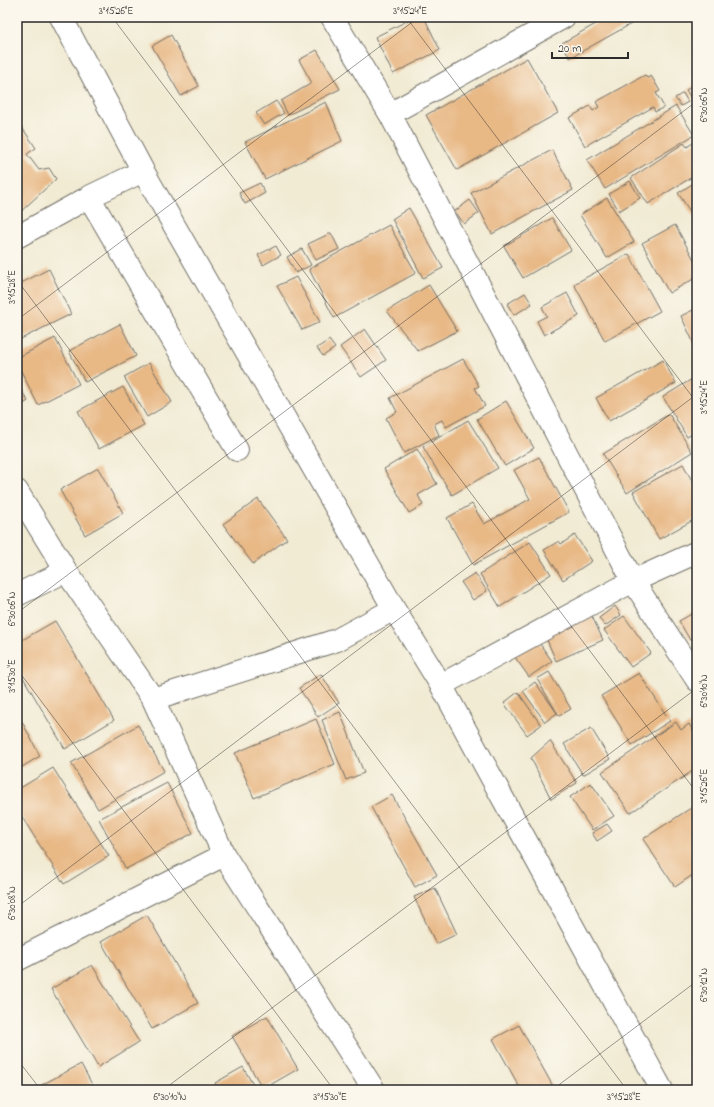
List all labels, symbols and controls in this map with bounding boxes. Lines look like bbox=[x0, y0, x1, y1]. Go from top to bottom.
text: 3°15'26"E bbox=[99, 4, 133, 19]
text: 3°15'24"E bbox=[393, 4, 427, 19]
scale bar bbox=[552, 34, 628, 60]
text: 20 m bbox=[558, 40, 581, 58]
text: 6°30'06"N bbox=[697, 88, 712, 122]
text: 3°15'28"E bbox=[5, 270, 20, 304]
text: 3°15'24"E bbox=[697, 380, 712, 414]
text: 6°30'06"N bbox=[5, 592, 20, 626]
text: 3°15'30"E bbox=[5, 659, 20, 693]
text: 6°30'10"N bbox=[697, 674, 712, 708]
text: 3°15'26"E bbox=[697, 769, 712, 803]
text: 6°30'08"N bbox=[5, 886, 20, 920]
text: 6°30'12"N bbox=[697, 968, 712, 1002]
text: 6°30'10"N bbox=[153, 1090, 187, 1105]
text: 3°15'30"E bbox=[313, 1090, 347, 1105]
text: 3°15'28"E bbox=[607, 1090, 641, 1105]

